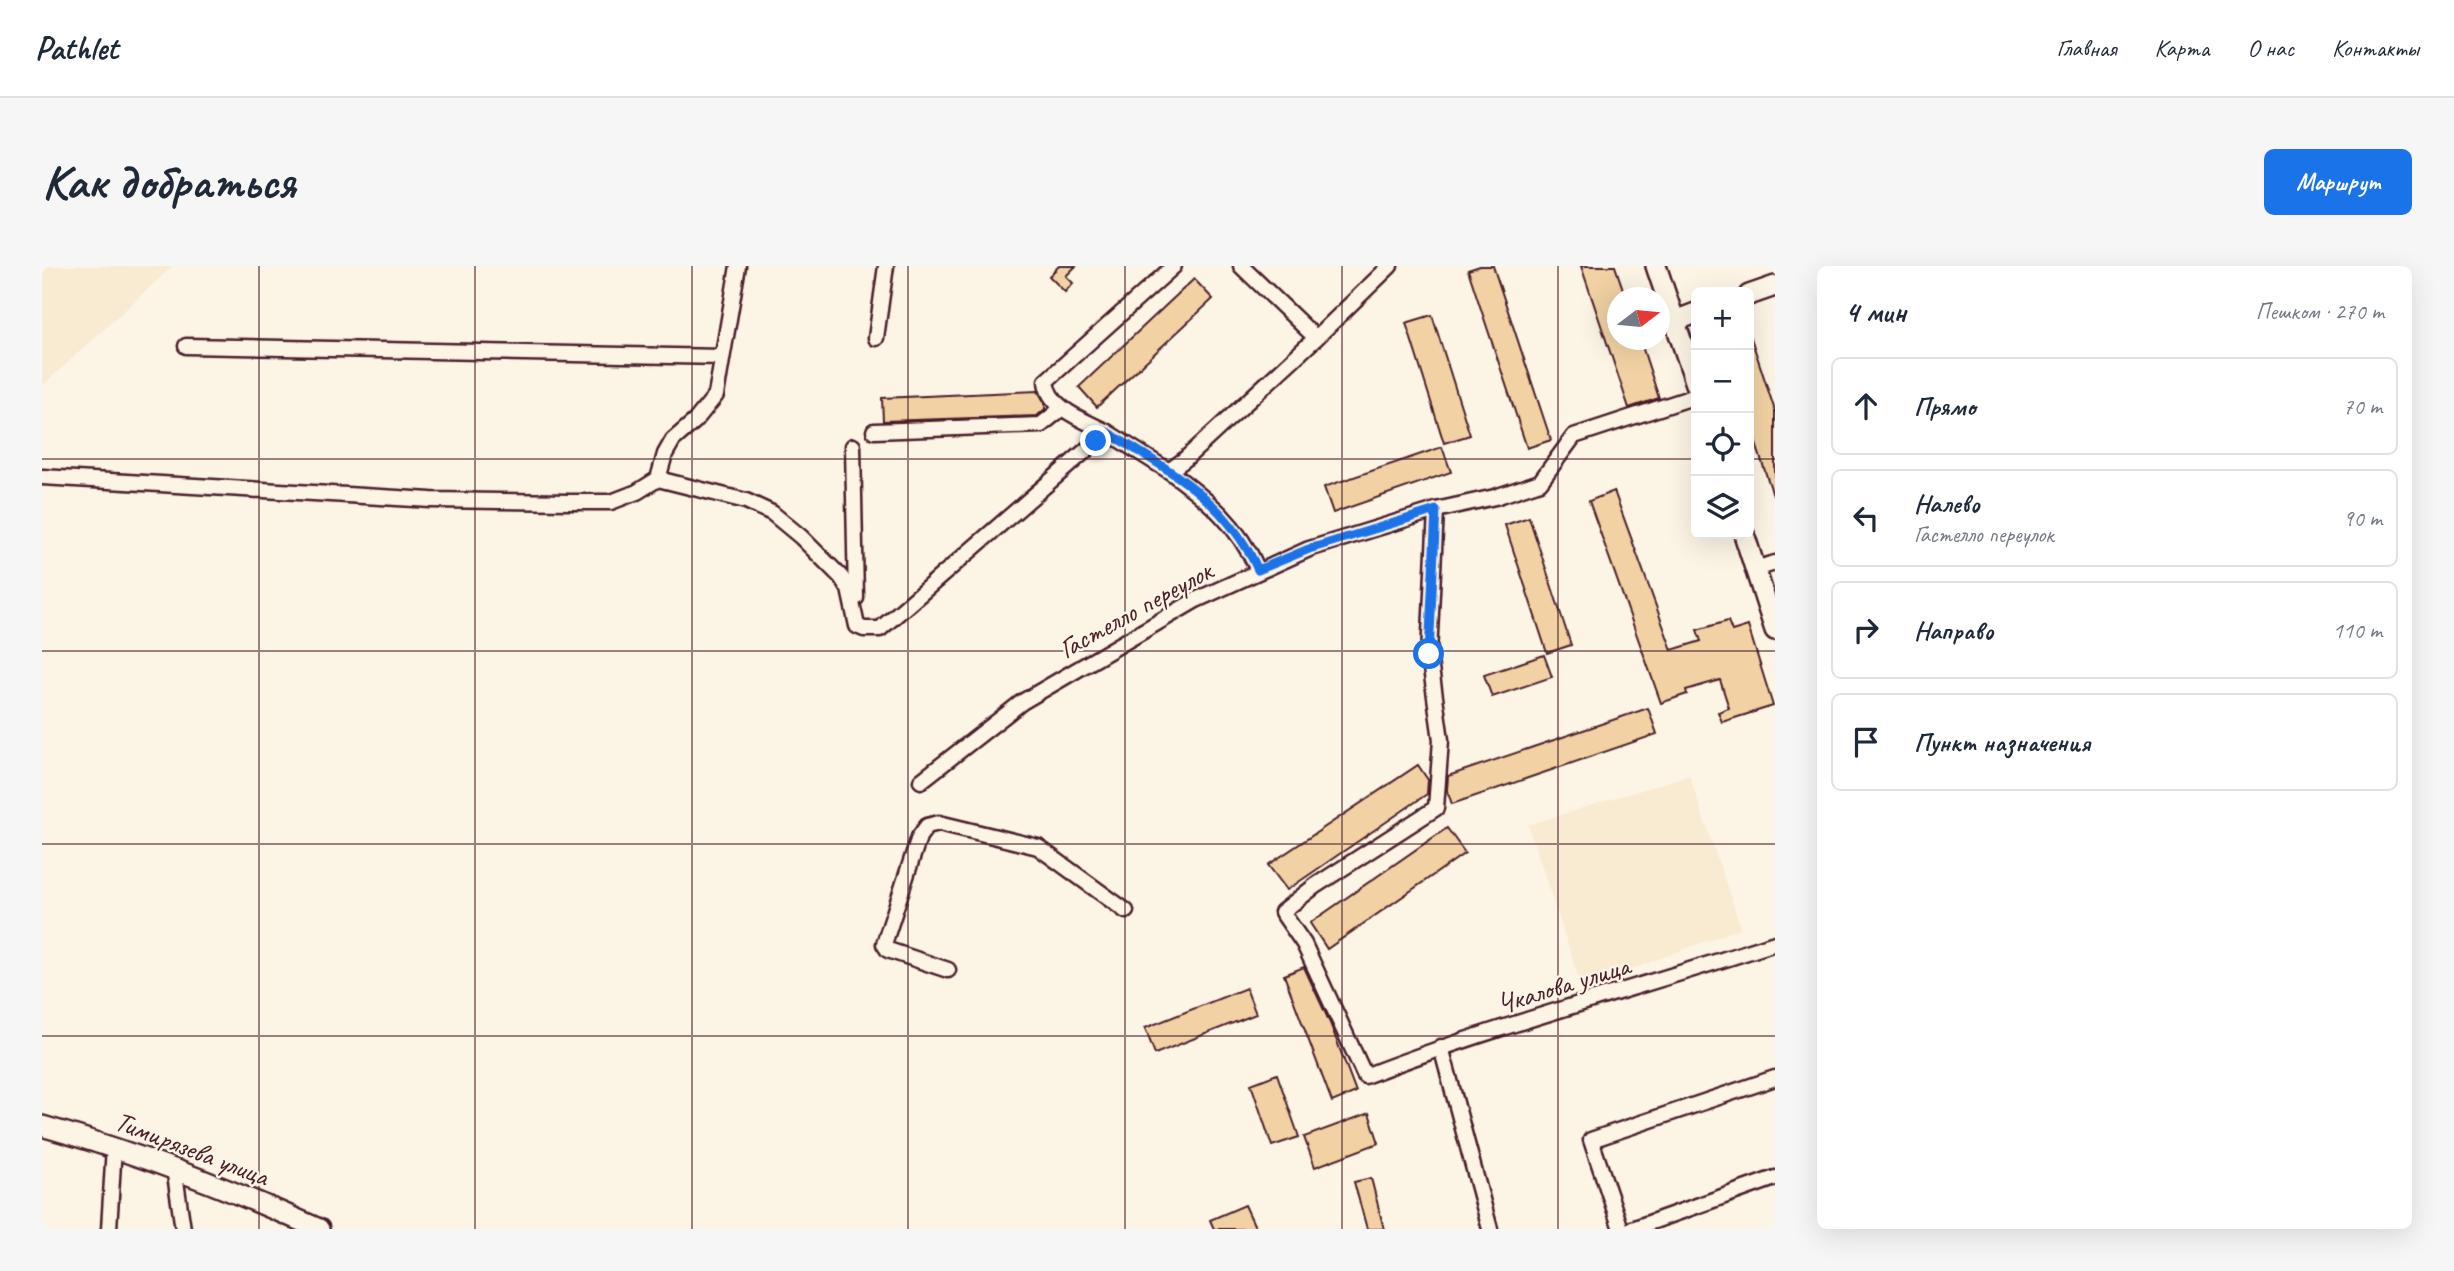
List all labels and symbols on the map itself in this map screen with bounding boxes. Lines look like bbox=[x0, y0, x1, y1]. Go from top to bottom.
north arrow bbox=[1607, 287, 1670, 350]
route end bbox=[1080, 425, 1111, 456]
street label: Гастелло переулок bbox=[1052, 552, 1221, 666]
route start bbox=[1413, 638, 1444, 669]
street label: Чкалова улица bbox=[1493, 947, 1636, 1021]
street label: Тимирязева улица bbox=[110, 1103, 275, 1194]

